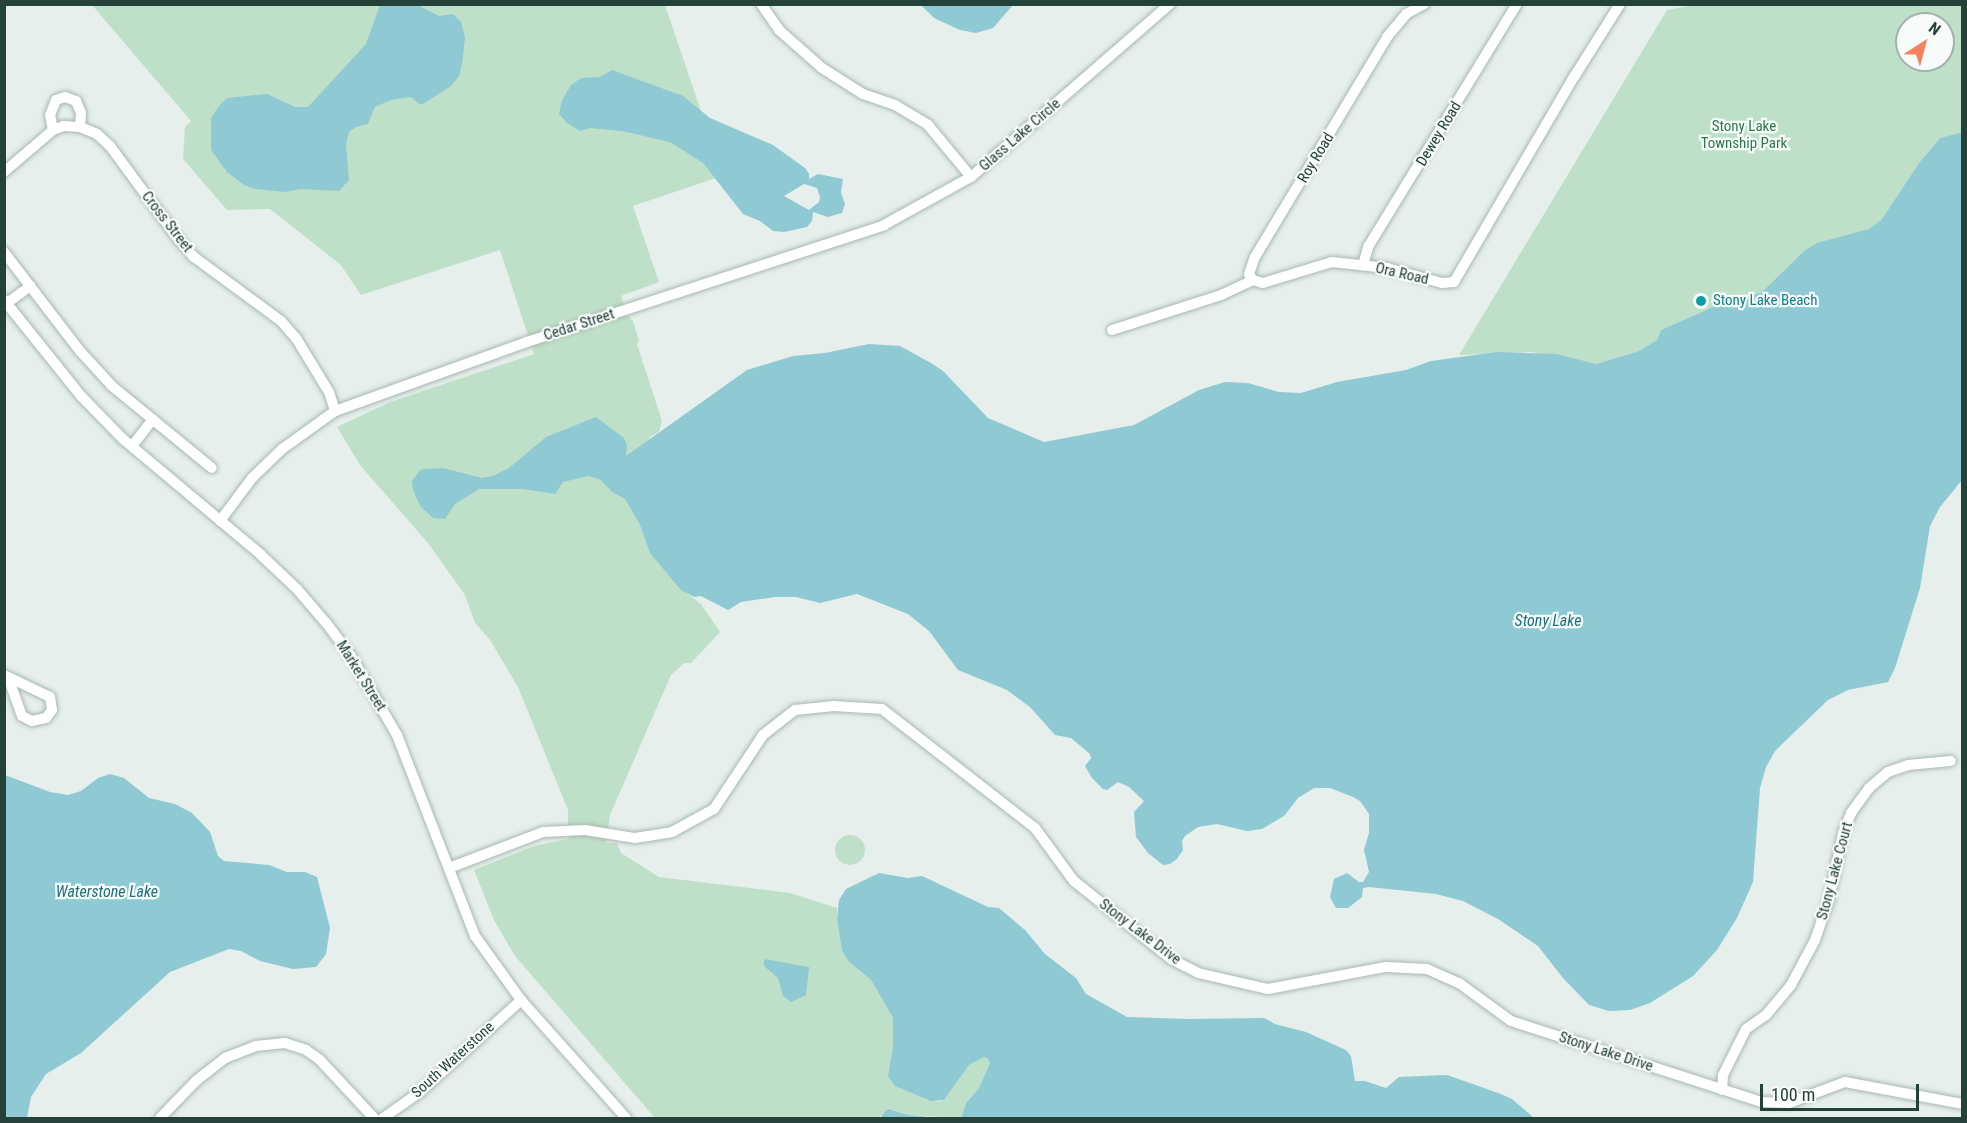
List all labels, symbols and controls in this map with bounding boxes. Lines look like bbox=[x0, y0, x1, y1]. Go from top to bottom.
north arrow bbox=[1895, 12, 1955, 72]
text: N bbox=[1925, 18, 1944, 39]
street label: Glass Lake Circle bbox=[976, 95, 1064, 175]
street label: Dewey Road bbox=[1413, 98, 1465, 170]
park label: Stony Lake Township Park bbox=[1701, 117, 1787, 152]
street label: Roy Road bbox=[1294, 130, 1338, 186]
street label: Cross Street bbox=[138, 188, 196, 256]
street label: Ora Road bbox=[1374, 259, 1430, 289]
place label: Stony Lake Beach bbox=[1713, 292, 1818, 310]
marker: Stony Lake Beach bbox=[1694, 294, 1708, 308]
street label: Cedar Street bbox=[541, 305, 617, 345]
water label: Stony Lake bbox=[1515, 611, 1581, 631]
street label: Market Street bbox=[332, 637, 390, 715]
street label: Stony Lake Court bbox=[1813, 820, 1857, 922]
water label: Waterstone Lake bbox=[56, 882, 158, 902]
street label: Stony Lake Drive bbox=[1095, 895, 1185, 969]
street label: South Waterstone bbox=[408, 1018, 498, 1102]
street label: Stony Lake Drive bbox=[1557, 1028, 1655, 1076]
scale bar bbox=[1763, 1072, 1922, 1110]
text: 100 m bbox=[1771, 1084, 1815, 1105]

